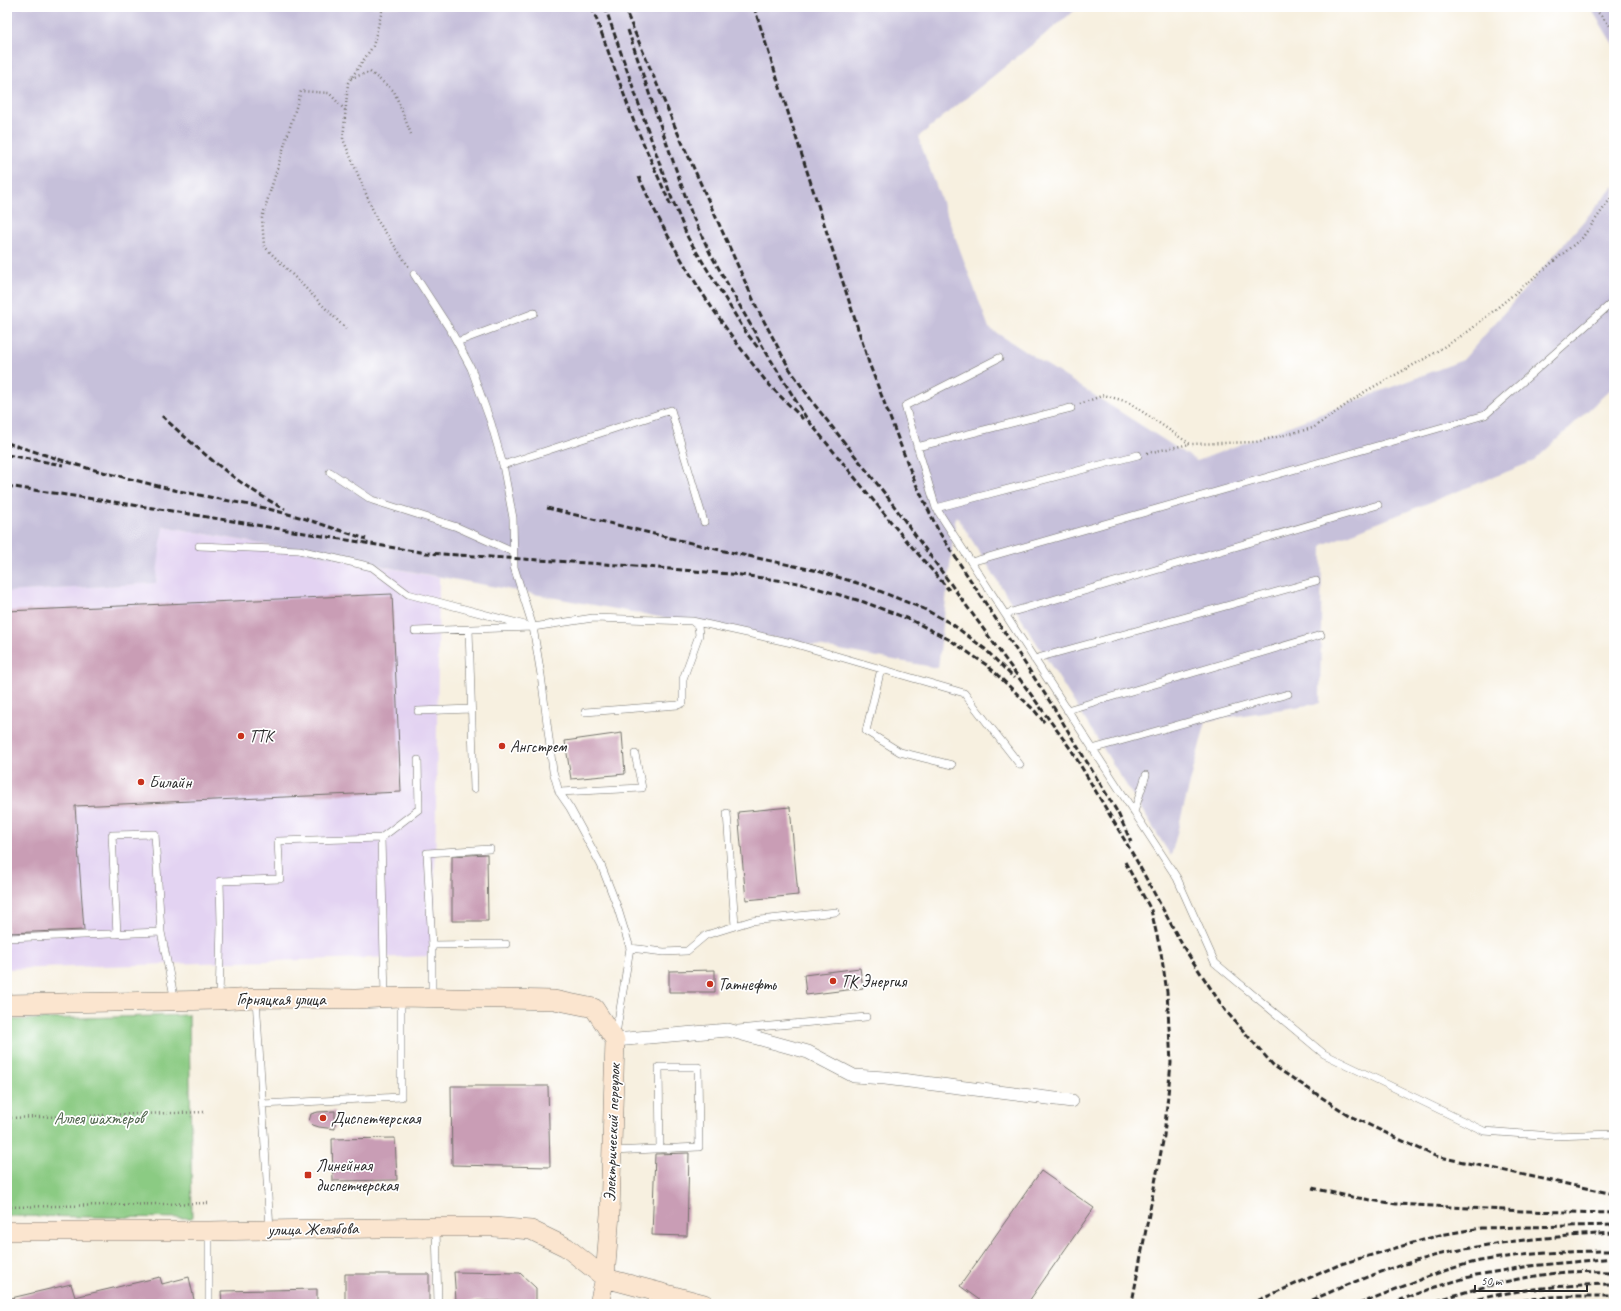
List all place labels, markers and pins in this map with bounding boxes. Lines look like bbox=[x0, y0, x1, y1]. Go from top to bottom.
place label: ТТК bbox=[249, 726, 276, 747]
marker: ТТК bbox=[236, 731, 246, 741]
place label: Ангстрем bbox=[510, 736, 567, 757]
marker: Ангстрем bbox=[497, 741, 507, 751]
place label: Билайн bbox=[149, 772, 192, 793]
marker: Билайн bbox=[136, 777, 146, 787]
place label: ТК Энергия bbox=[841, 971, 907, 992]
place label: Татнефть bbox=[718, 974, 777, 995]
marker: ТК Энергия bbox=[828, 976, 838, 986]
marker: Татнефть bbox=[705, 979, 715, 989]
place label: Диспетчерская bbox=[331, 1108, 422, 1129]
marker: Диспетчерская bbox=[318, 1113, 328, 1123]
place label: Линейная диспетчерская bbox=[316, 1155, 400, 1196]
marker: Линейная диспетчерская bbox=[303, 1170, 313, 1180]

